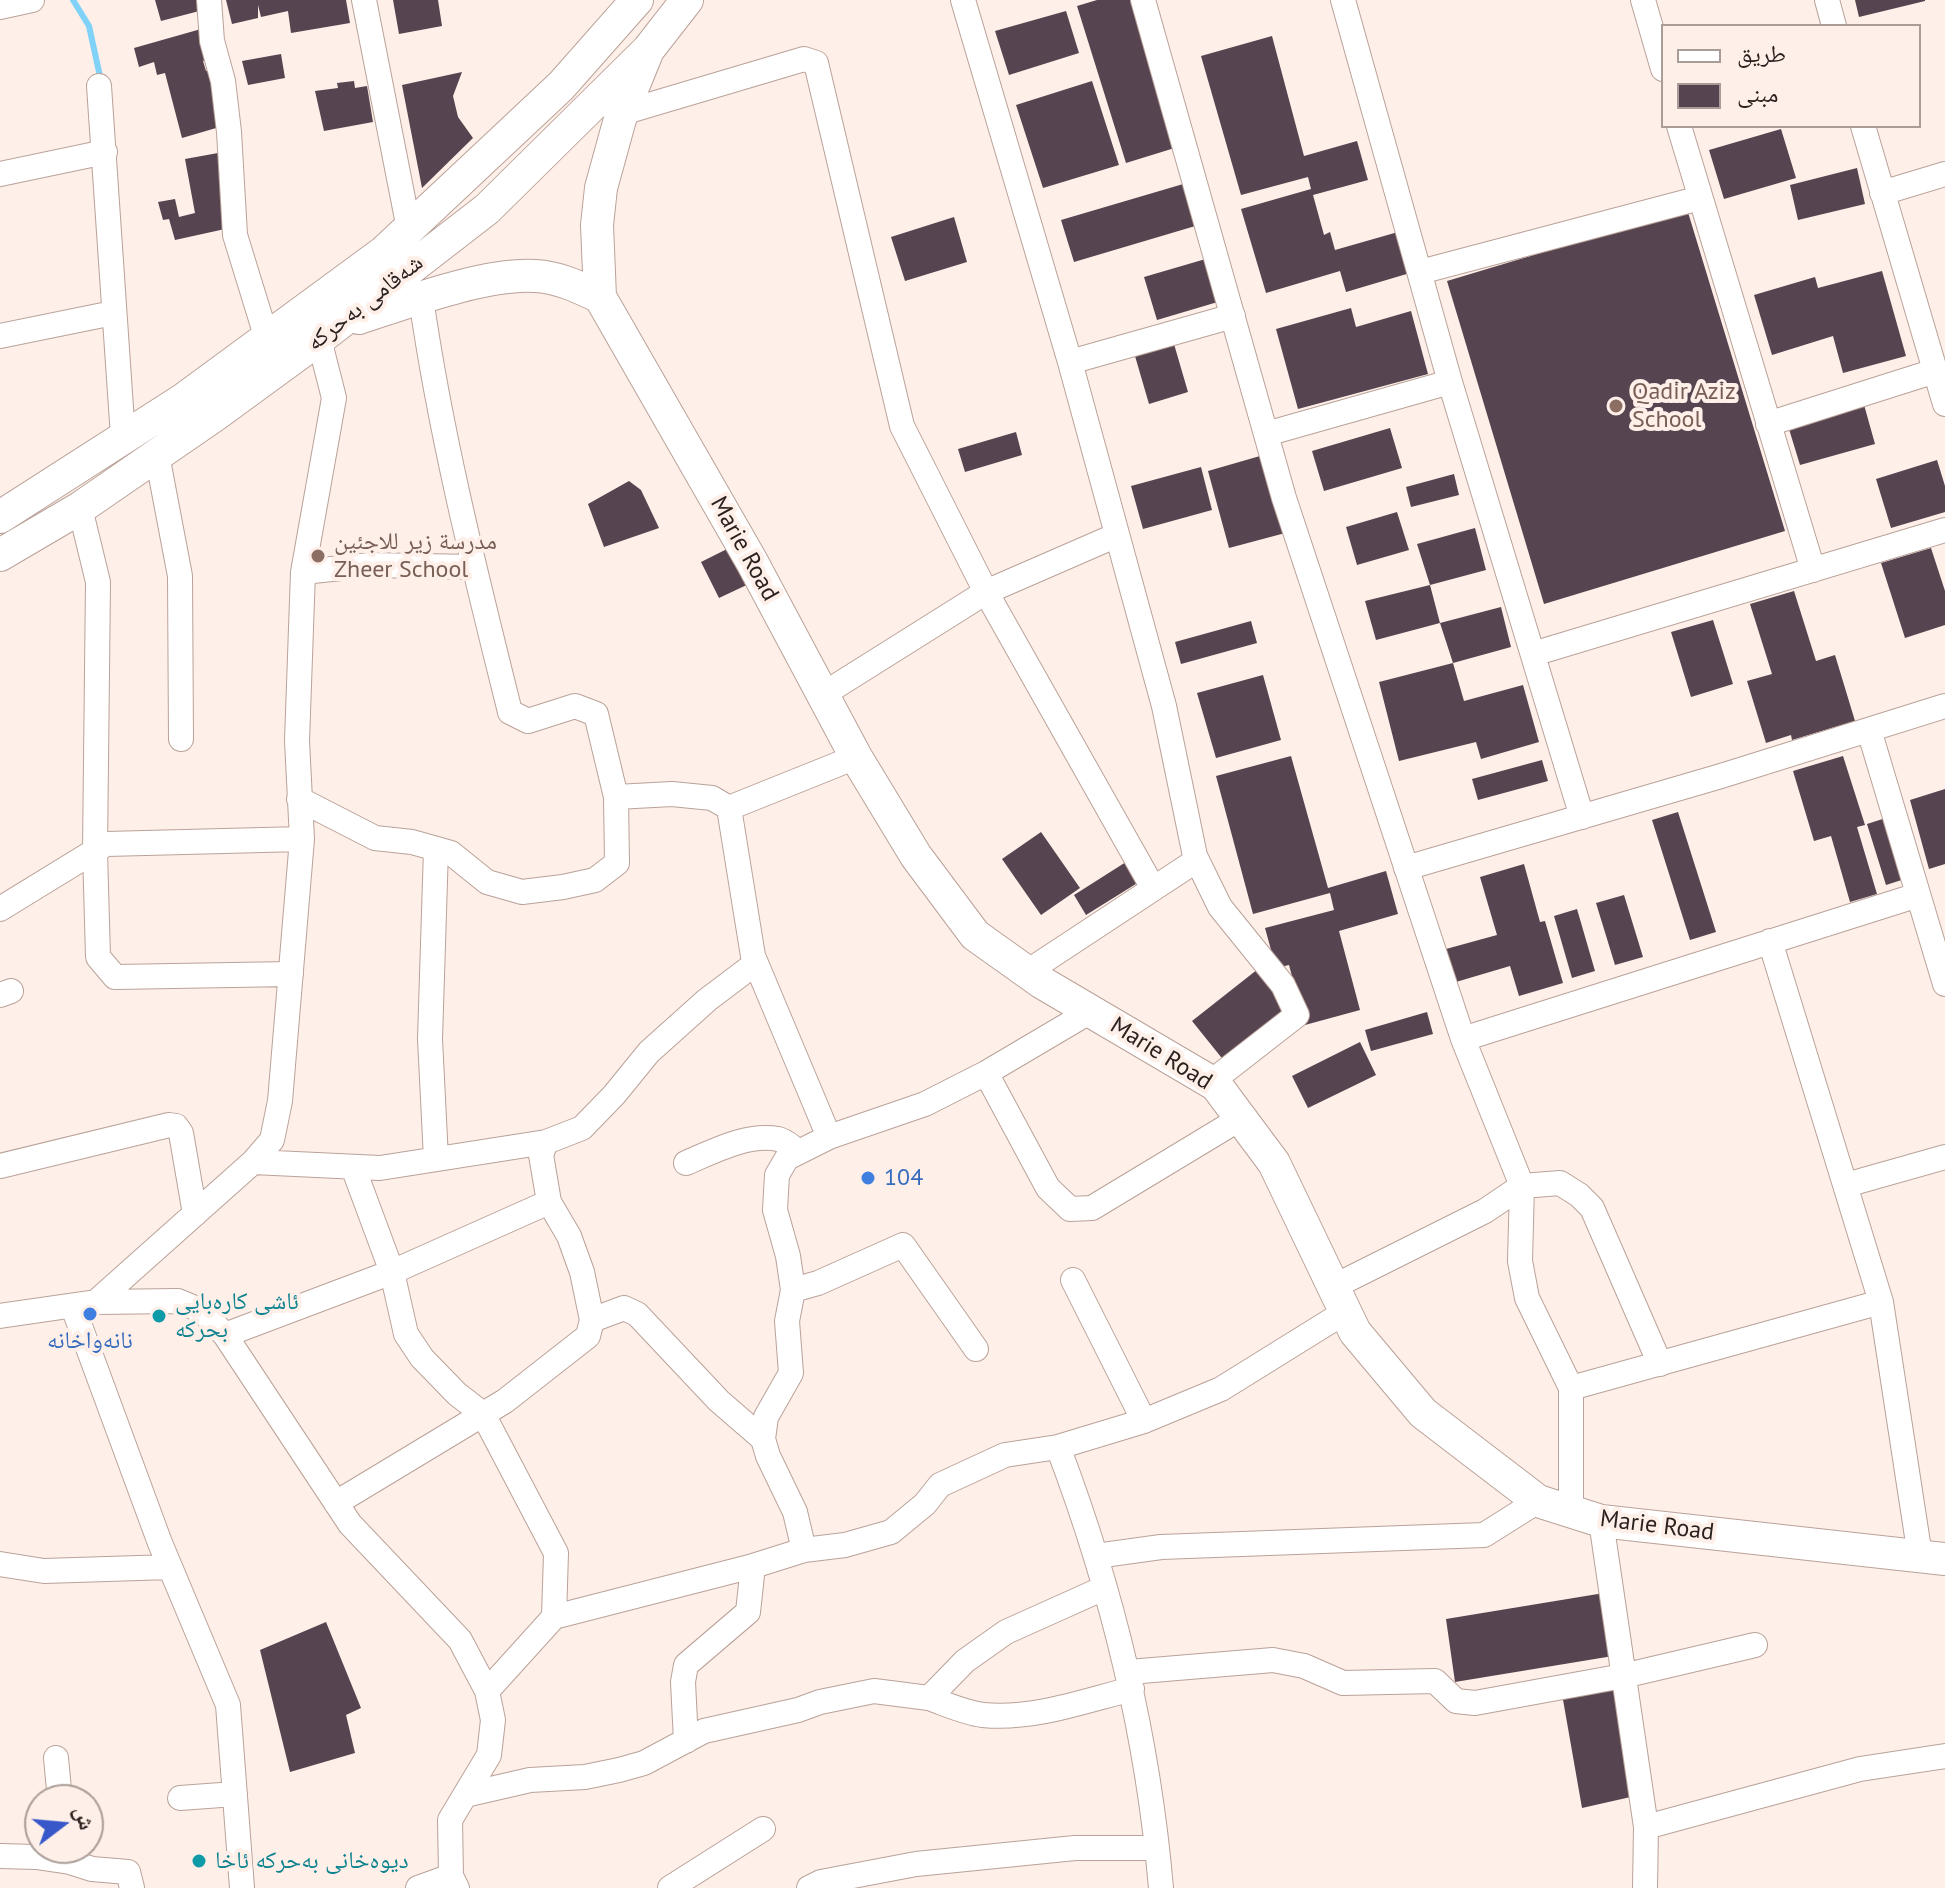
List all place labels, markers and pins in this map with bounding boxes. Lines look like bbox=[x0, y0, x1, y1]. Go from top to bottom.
place label: Qadir Aziz School bbox=[1632, 378, 1736, 434]
marker: Qadir Aziz School bbox=[1607, 397, 1625, 415]
place label: مدرسة زير للاجئين Zheer School bbox=[334, 528, 497, 584]
marker: مدرسة زير للاجئين Zheer School bbox=[309, 547, 327, 565]
place label: 104 bbox=[884, 1164, 923, 1192]
marker: 104 bbox=[859, 1169, 877, 1187]
place label: ئاشی کارەبایی بحرکە bbox=[175, 1288, 299, 1344]
marker: نانەواخانە bbox=[81, 1305, 99, 1323]
marker: ئاشی کارەبایی بحرکە bbox=[150, 1307, 168, 1325]
place label: نانەواخانە bbox=[47, 1327, 133, 1355]
place label: دیوەخانی بەحرکە ئاخا bbox=[215, 1847, 409, 1875]
marker: دیوەخانی بەحرکە ئاخا bbox=[190, 1852, 208, 1870]

